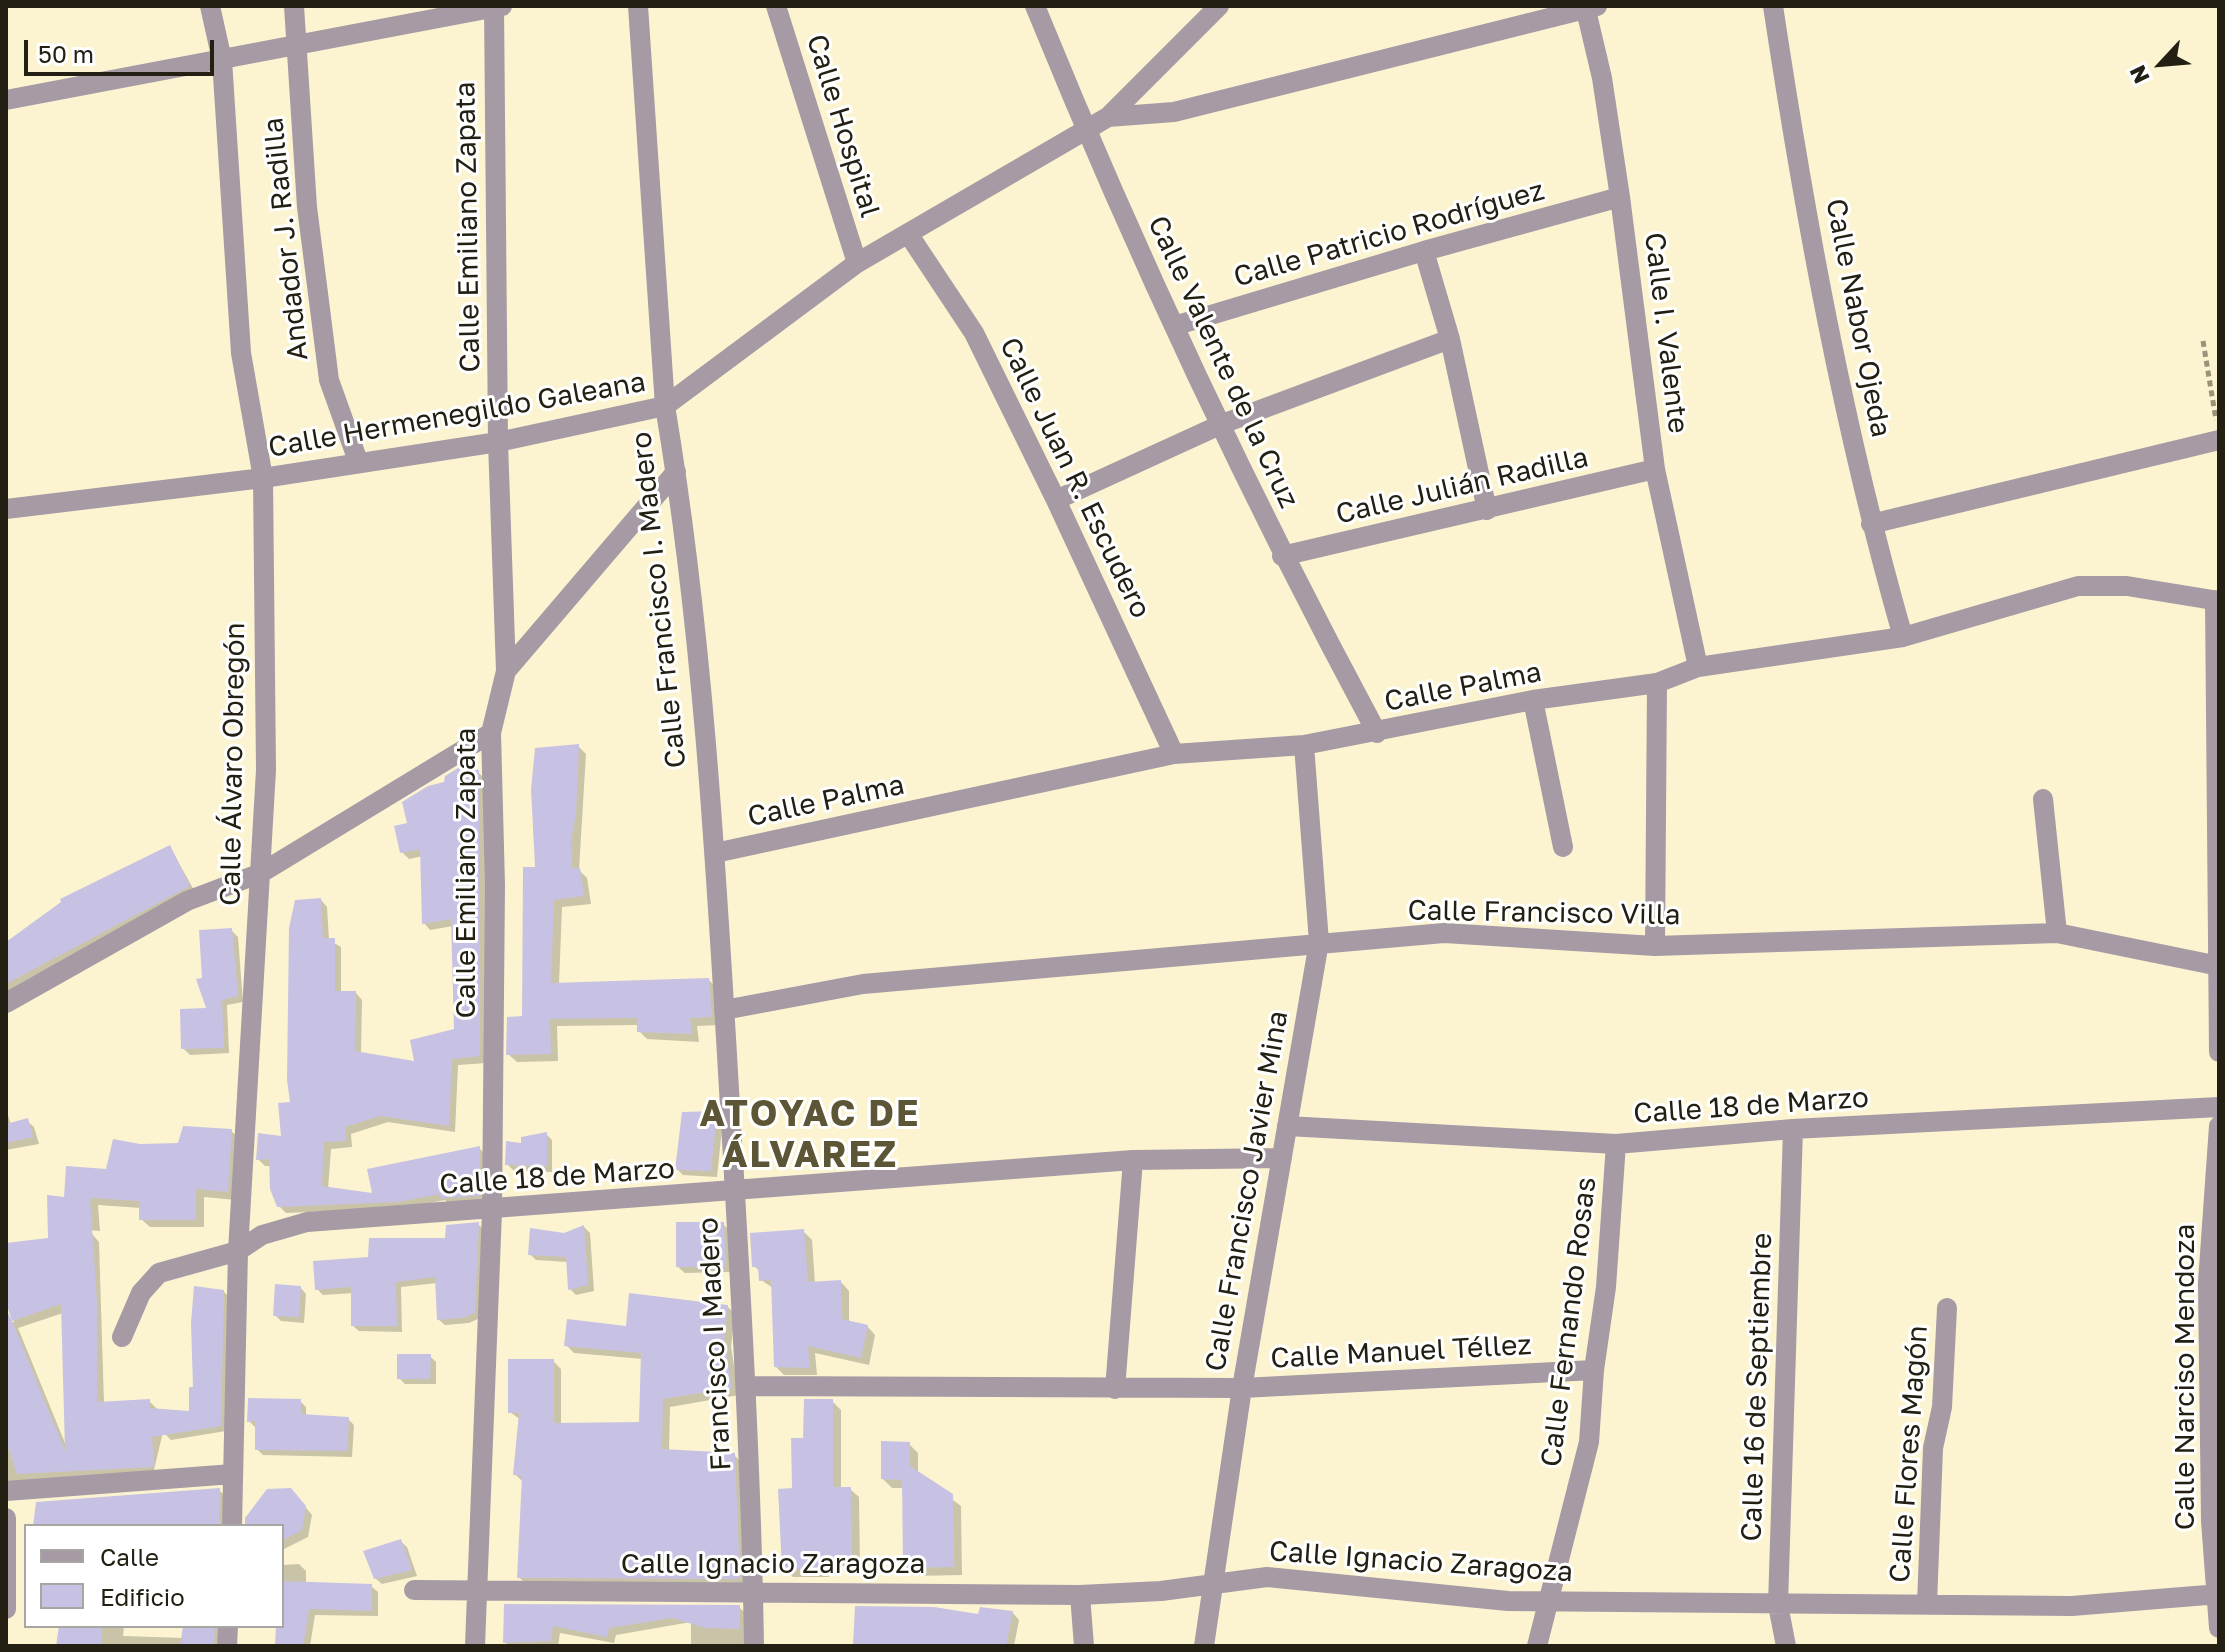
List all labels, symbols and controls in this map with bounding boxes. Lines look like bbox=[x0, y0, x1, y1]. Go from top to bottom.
scale bar bbox=[28, 24, 218, 74]
north arrow bbox=[2121, 24, 2201, 104]
street label: Calle Hospital bbox=[799, 31, 887, 221]
text: 50 m bbox=[38, 39, 94, 68]
text: N bbox=[2123, 61, 2155, 88]
street label: Calle Emiliano Zapata bbox=[449, 81, 487, 373]
street label: Andador J. Radilla bbox=[257, 116, 315, 362]
street label: Calle Patricio Rodríguez bbox=[1230, 174, 1548, 294]
street label: Calle Nabor Ojeda bbox=[1818, 196, 1898, 440]
street label: Calle Valente de la Cruz bbox=[1141, 211, 1305, 513]
street label: Calle I. Valente bbox=[1637, 231, 1695, 435]
street label: Calle Juan R. Escudero bbox=[992, 332, 1158, 624]
street label: Calle Hermenegildo Galeana bbox=[266, 365, 648, 465]
street label: Calle Francisco I. Madero bbox=[625, 430, 693, 770]
street label: Calle Julián Radilla bbox=[1333, 441, 1591, 531]
street label: Calle Álvaro Obregón bbox=[214, 622, 252, 906]
street label: Calle Palma bbox=[1382, 655, 1544, 719]
street label: Calle Emiliano Zapata bbox=[449, 728, 483, 1018]
street label: Calle Palma bbox=[745, 768, 907, 834]
street label: Calle Francisco Villa bbox=[1407, 894, 1681, 932]
street label: Calle Francisco Javier Mina bbox=[1199, 1008, 1295, 1374]
street label: Calle 18 de Marzo bbox=[1632, 1081, 1870, 1131]
district label: ATOYAC DE ÁLVAREZ bbox=[700, 1093, 920, 1178]
street label: Calle 18 de Marzo bbox=[438, 1152, 676, 1202]
street label: Calle Fernando Rosas bbox=[1535, 1175, 1603, 1469]
street label: Francisco I Madero bbox=[692, 1216, 738, 1472]
street label: Calle Narciso Mendoza bbox=[2168, 1224, 2202, 1530]
street label: Calle 16 de Septiembre bbox=[1735, 1232, 1779, 1542]
street label: Calle Flores Magón bbox=[1883, 1324, 1935, 1584]
street label: Calle Manuel Téllez bbox=[1270, 1328, 1532, 1376]
legend bbox=[24, 1524, 284, 1628]
street label: Calle Ignacio Zaragoza bbox=[1268, 1535, 1574, 1589]
text: Calle bbox=[100, 1542, 159, 1571]
street label: Calle Ignacio Zaragoza bbox=[621, 1547, 925, 1581]
text: Edificio bbox=[100, 1582, 185, 1611]

